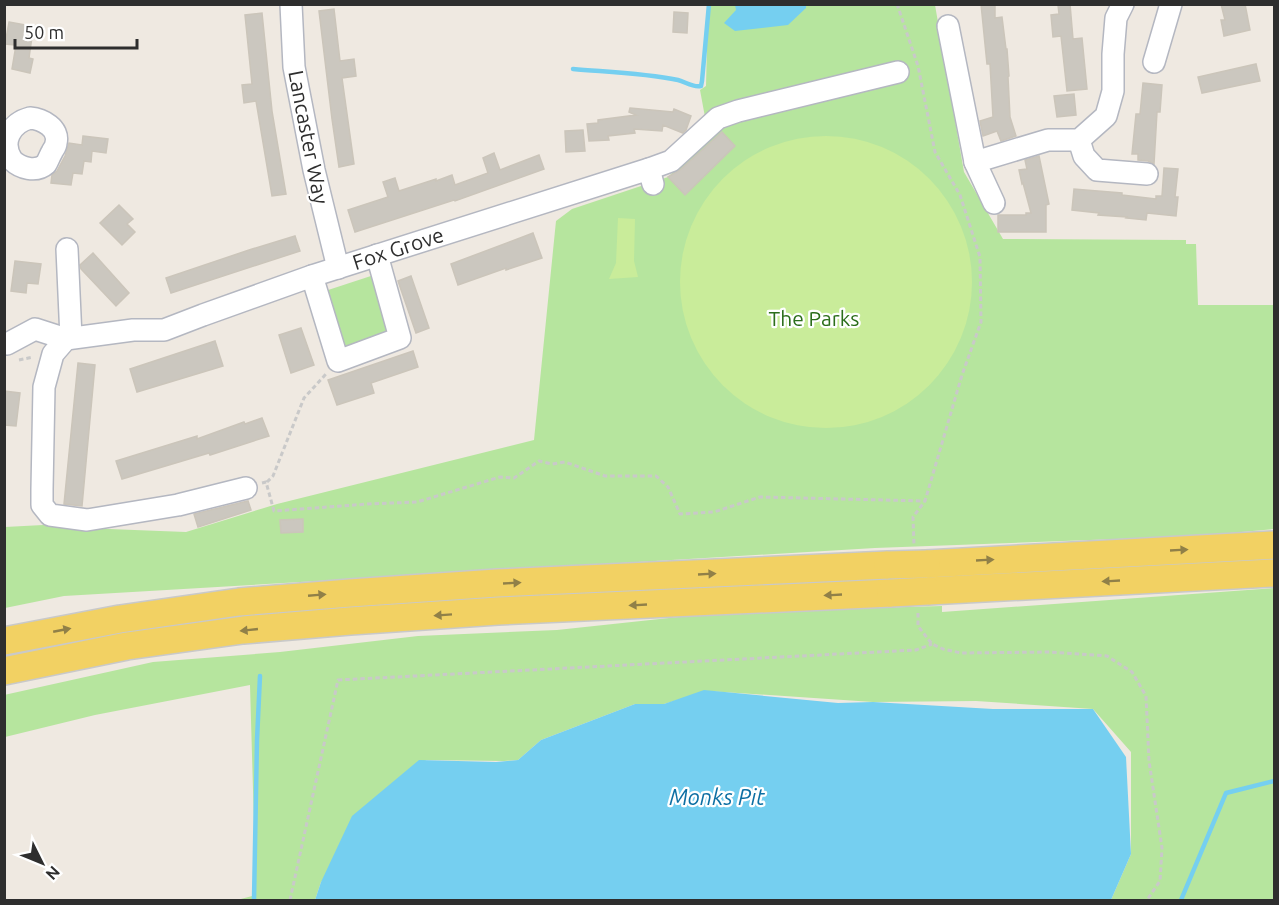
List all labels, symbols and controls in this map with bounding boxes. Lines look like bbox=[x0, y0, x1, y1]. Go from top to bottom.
scale bar bbox=[15, 12, 136, 50]
text: 50 m bbox=[24, 22, 64, 42]
street label: Lancaster Way bbox=[284, 68, 334, 206]
street label: Fox Grove bbox=[349, 222, 447, 274]
park label: The Parks bbox=[769, 306, 859, 330]
one-way arrow bbox=[1170, 545, 1189, 554]
one-way arrow bbox=[975, 556, 994, 565]
one-way arrow bbox=[697, 569, 716, 578]
one-way arrow bbox=[1102, 577, 1121, 586]
one-way arrow bbox=[502, 578, 521, 587]
one-way arrow bbox=[308, 590, 327, 600]
one-way arrow bbox=[823, 591, 842, 600]
one-way arrow bbox=[628, 601, 647, 610]
one-way arrow bbox=[434, 610, 453, 620]
one-way arrow bbox=[53, 625, 72, 634]
one-way arrow bbox=[239, 625, 258, 635]
water label: Monks Pit bbox=[669, 784, 765, 809]
north arrow bbox=[12, 833, 72, 893]
text: N bbox=[42, 863, 64, 884]

